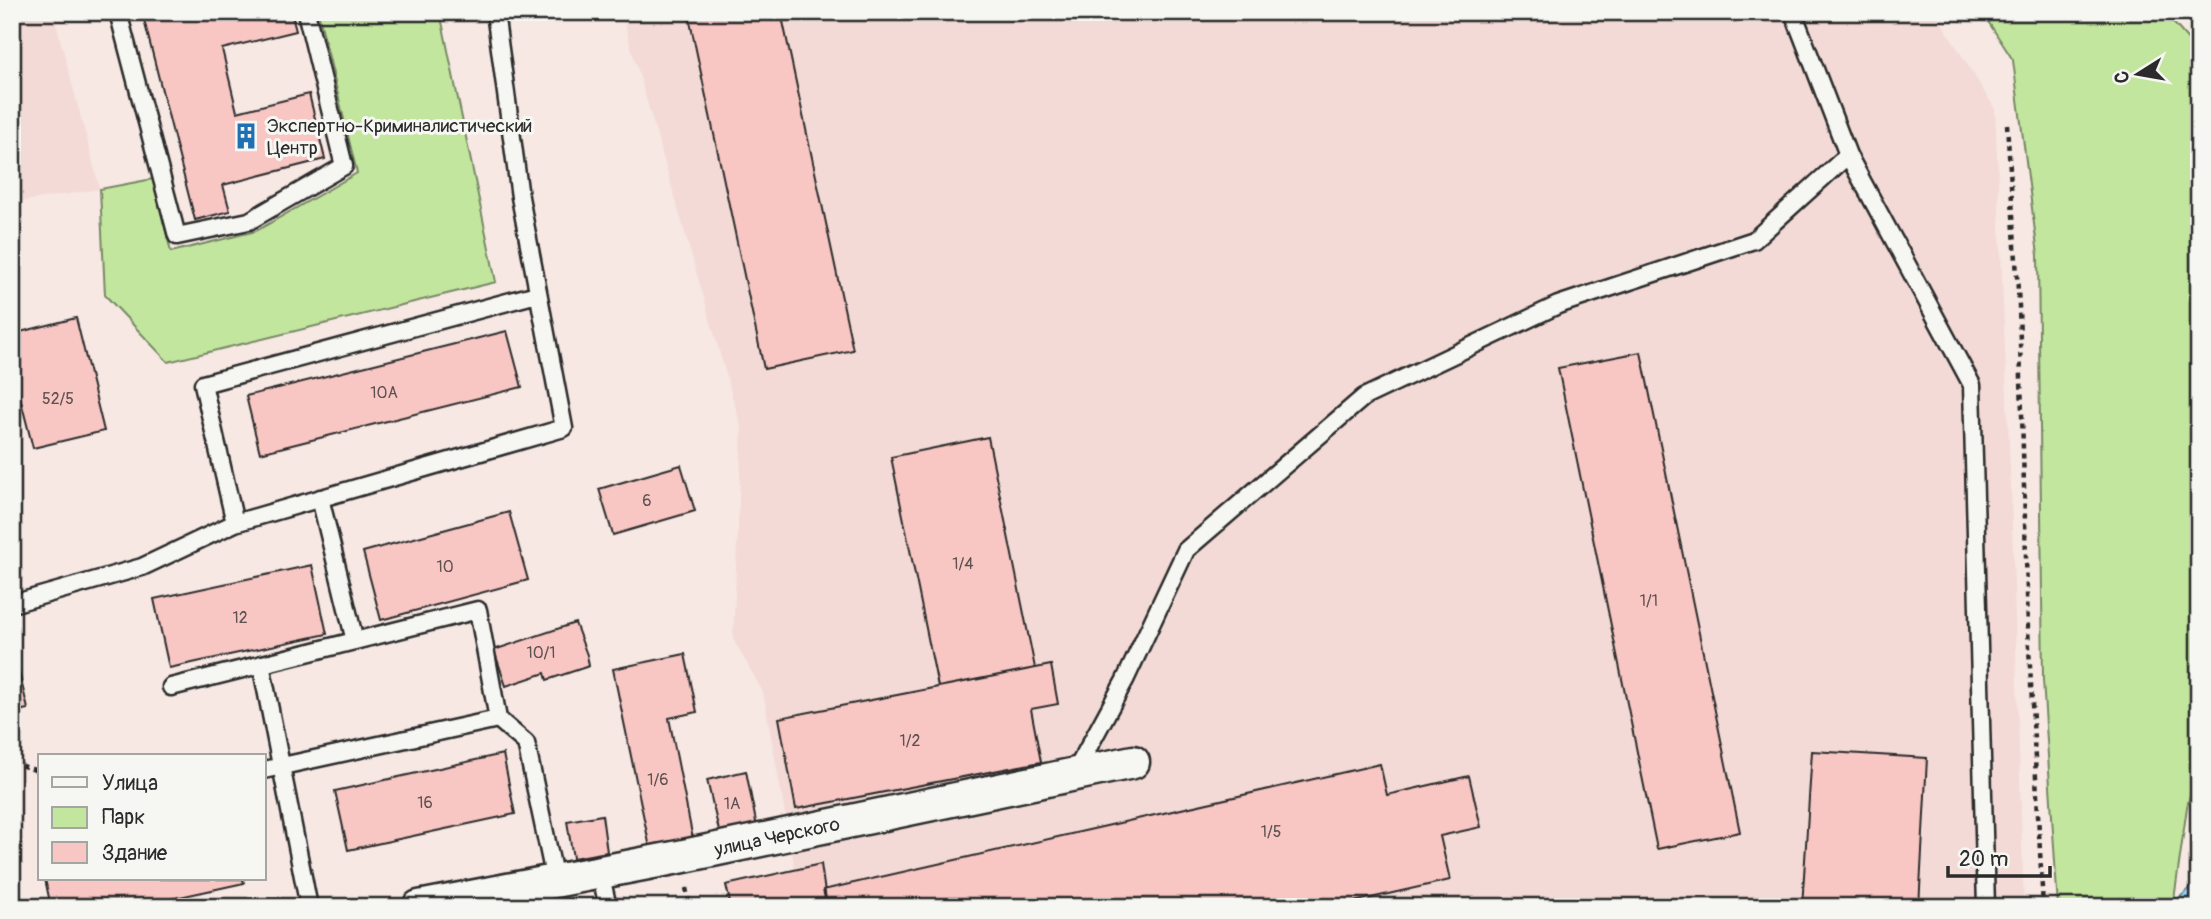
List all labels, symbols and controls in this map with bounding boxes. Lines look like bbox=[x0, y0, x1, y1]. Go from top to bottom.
north arrow bbox=[2102, 38, 2172, 108]
text: С bbox=[2109, 69, 2135, 85]
place label: Экспертно-Криминалистический Центр bbox=[267, 114, 533, 160]
building icon: Экспертно-Криминалистический Центр bbox=[231, 121, 261, 151]
house number: 10А bbox=[370, 383, 398, 403]
house number: 52/5 bbox=[42, 389, 74, 409]
house number: 6 bbox=[642, 491, 652, 511]
house number: 1/4 bbox=[952, 554, 974, 574]
house number: 10 bbox=[436, 557, 454, 577]
house number: 1/1 bbox=[1640, 591, 1658, 611]
house number: 12 bbox=[232, 608, 248, 628]
house number: 10/1 bbox=[526, 643, 556, 663]
house number: 1/2 bbox=[900, 731, 921, 751]
legend bbox=[38, 754, 266, 880]
text: Улица bbox=[102, 770, 158, 797]
house number: 1/6 bbox=[647, 770, 669, 790]
house number: 16 bbox=[417, 793, 433, 813]
house number: 1А bbox=[724, 794, 740, 814]
text: Парк bbox=[102, 804, 145, 831]
street label: улица Черского bbox=[711, 812, 842, 862]
house number: 1/5 bbox=[1261, 822, 1281, 842]
scale bar bbox=[1948, 835, 2050, 879]
text: Здание bbox=[102, 840, 168, 867]
text: 20 m bbox=[1959, 846, 2008, 873]

